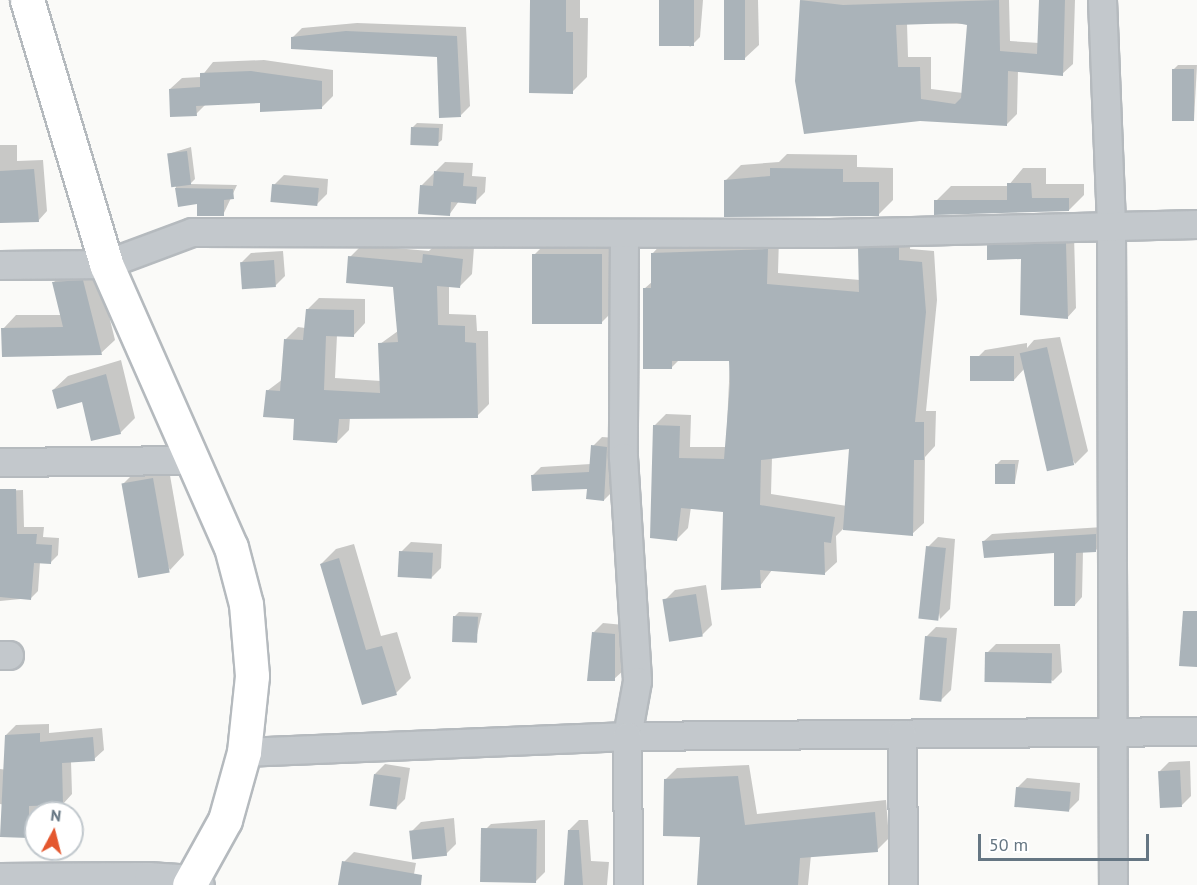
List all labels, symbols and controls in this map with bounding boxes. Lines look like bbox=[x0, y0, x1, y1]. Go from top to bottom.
north arrow bbox=[24, 801, 84, 861]
text: N bbox=[50, 805, 62, 826]
scale bar bbox=[981, 822, 1152, 860]
text: 50 m bbox=[989, 833, 1028, 856]

